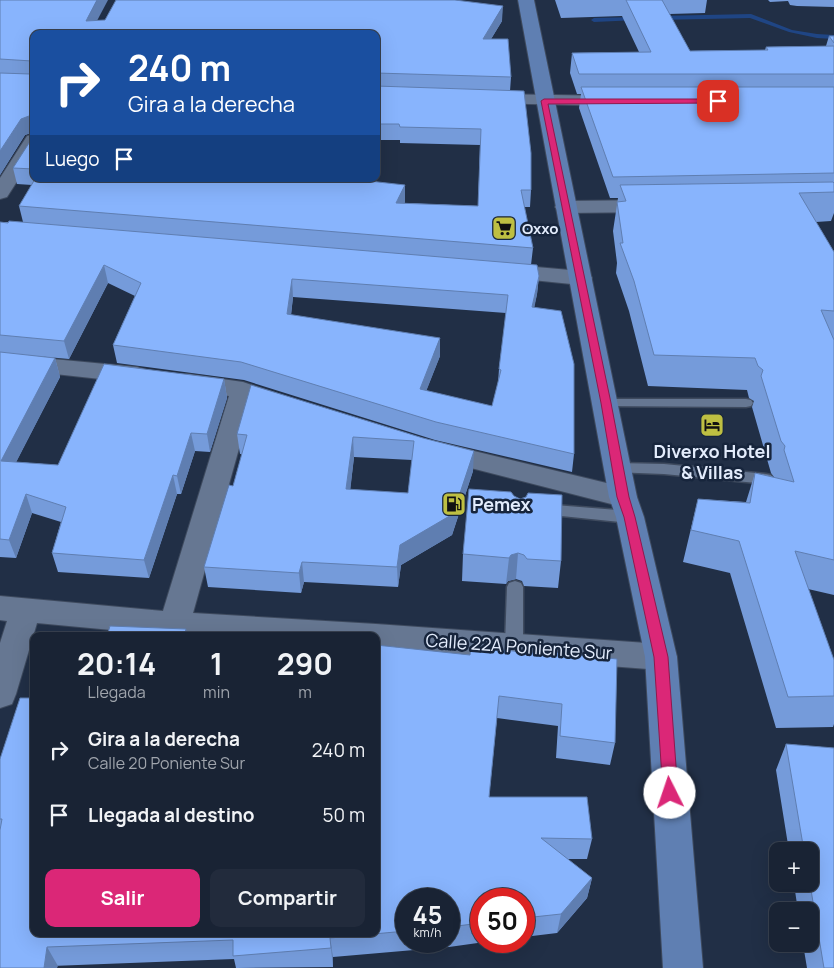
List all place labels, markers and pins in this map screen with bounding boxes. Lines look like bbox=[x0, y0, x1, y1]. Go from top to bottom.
pin bbox=[697, 80, 739, 122]
supermarket icon: Oxxo bbox=[491, 215, 517, 241]
place label: Oxxo bbox=[522, 218, 559, 239]
hotel icon: Diverxo Hotel & Villas bbox=[699, 412, 725, 438]
place label: Diverxo Hotel & Villas bbox=[654, 439, 770, 484]
fuel station icon: Pemex bbox=[441, 491, 467, 517]
place label: Pemex bbox=[472, 492, 530, 516]

